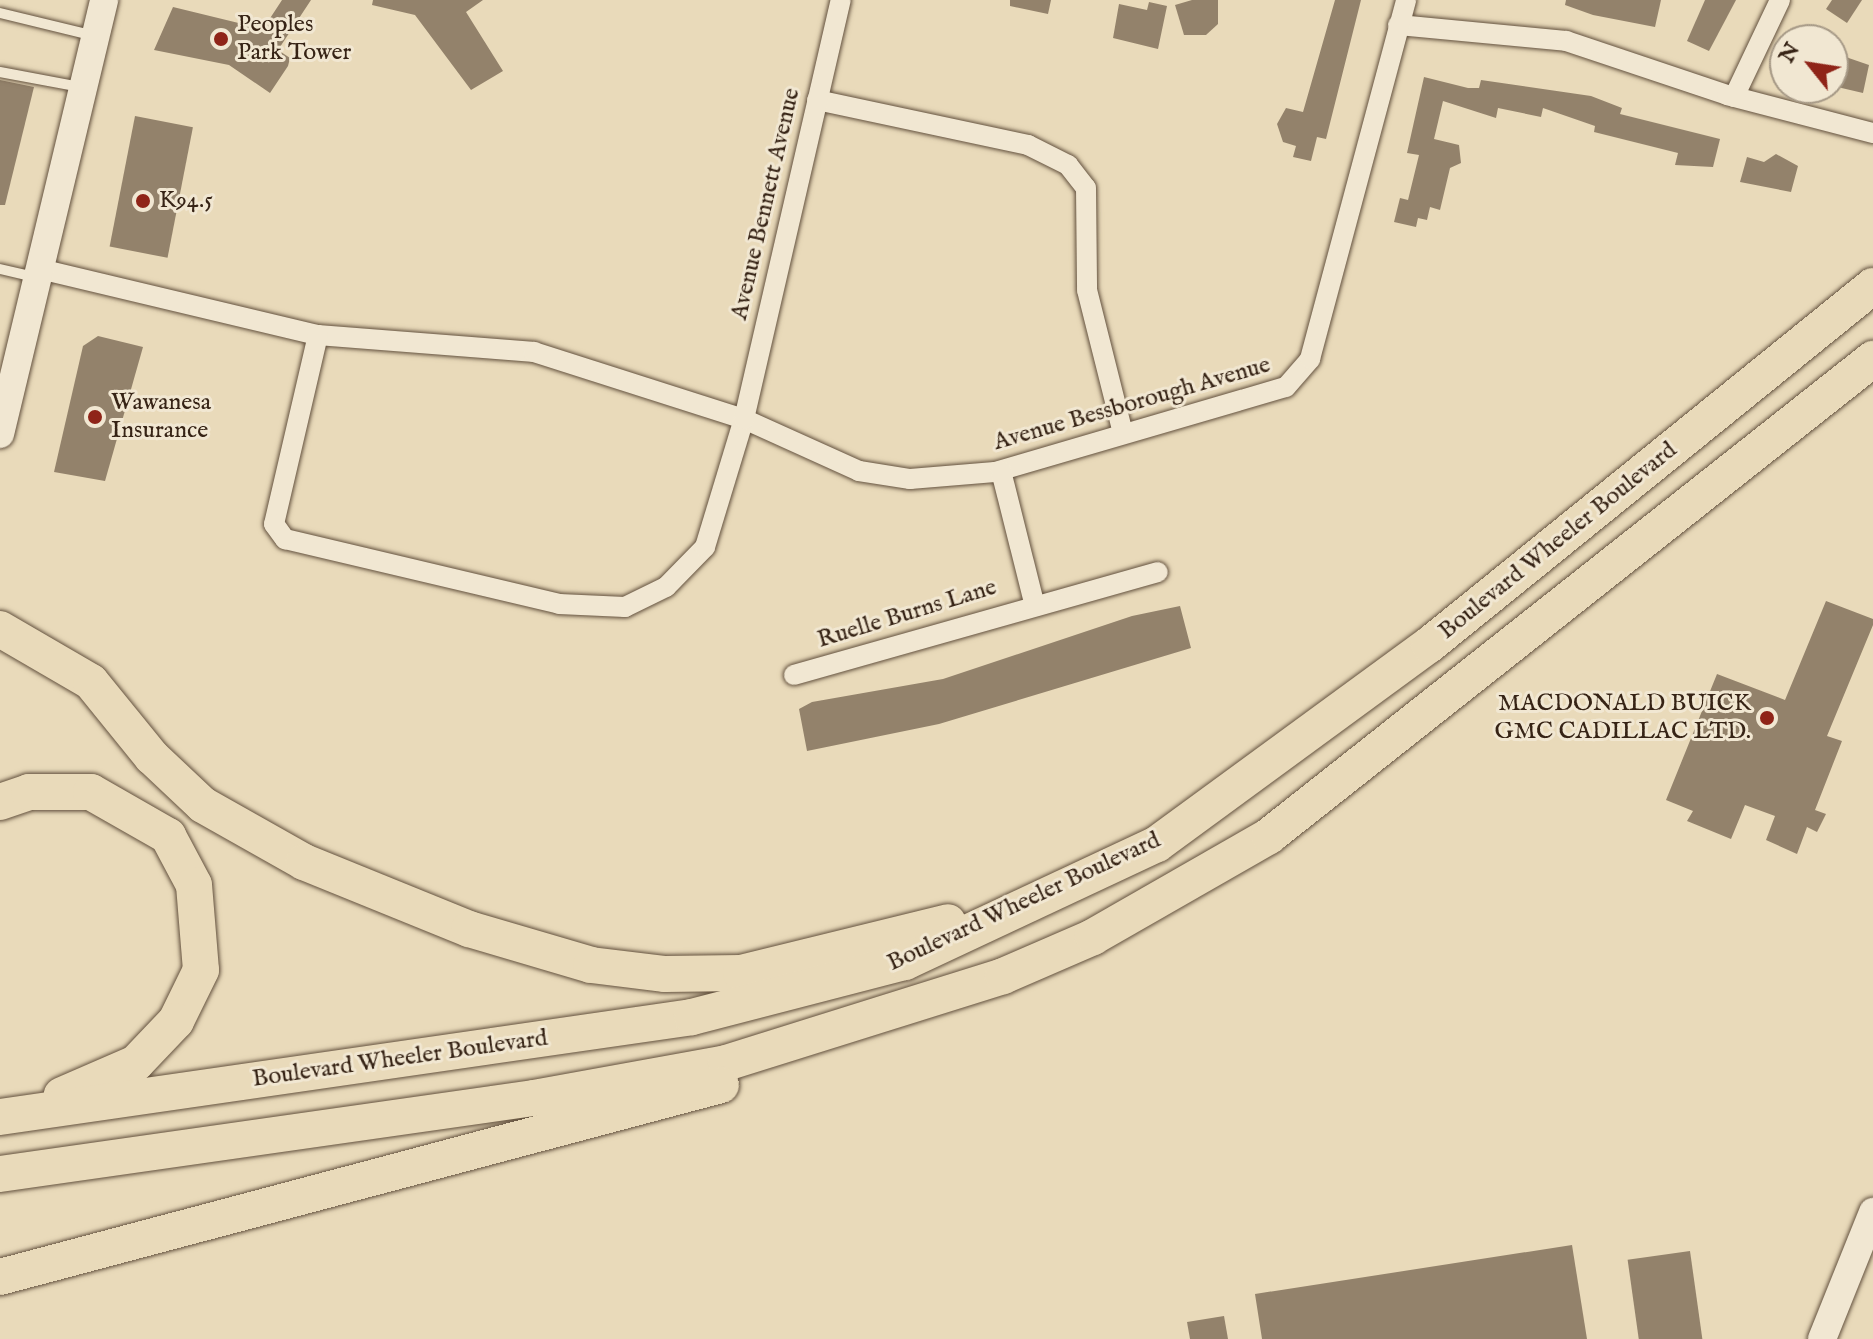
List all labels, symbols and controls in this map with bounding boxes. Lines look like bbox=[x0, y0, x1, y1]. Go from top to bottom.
place label: Peoples Park Tower bbox=[237, 11, 351, 67]
north arrow bbox=[1769, 24, 1849, 104]
marker: Peoples Park Tower bbox=[212, 30, 230, 48]
text: N bbox=[1773, 38, 1807, 68]
street label: Avenue Bennett Avenue bbox=[725, 85, 807, 323]
place label: K94.5 bbox=[159, 187, 213, 215]
marker: K94.5 bbox=[134, 192, 152, 210]
street label: Avenue Bessborough Avenue bbox=[990, 351, 1274, 457]
place label: Wawanesa Insurance bbox=[111, 389, 211, 445]
marker: Wawanesa Insurance bbox=[86, 408, 104, 426]
street label: Boulevard Wheeler Boulevard bbox=[1433, 436, 1683, 646]
street label: Ruelle Burns Lane bbox=[814, 573, 1000, 655]
place label: MACDONALD BUICK GMC CADILLAC LTD. bbox=[1495, 690, 1751, 746]
marker: MACDONALD BUICK GMC CADILLAC LTD. bbox=[1758, 709, 1776, 727]
street label: Boulevard Wheeler Boulevard bbox=[883, 826, 1165, 978]
street label: Boulevard Wheeler Boulevard bbox=[251, 1024, 549, 1094]

